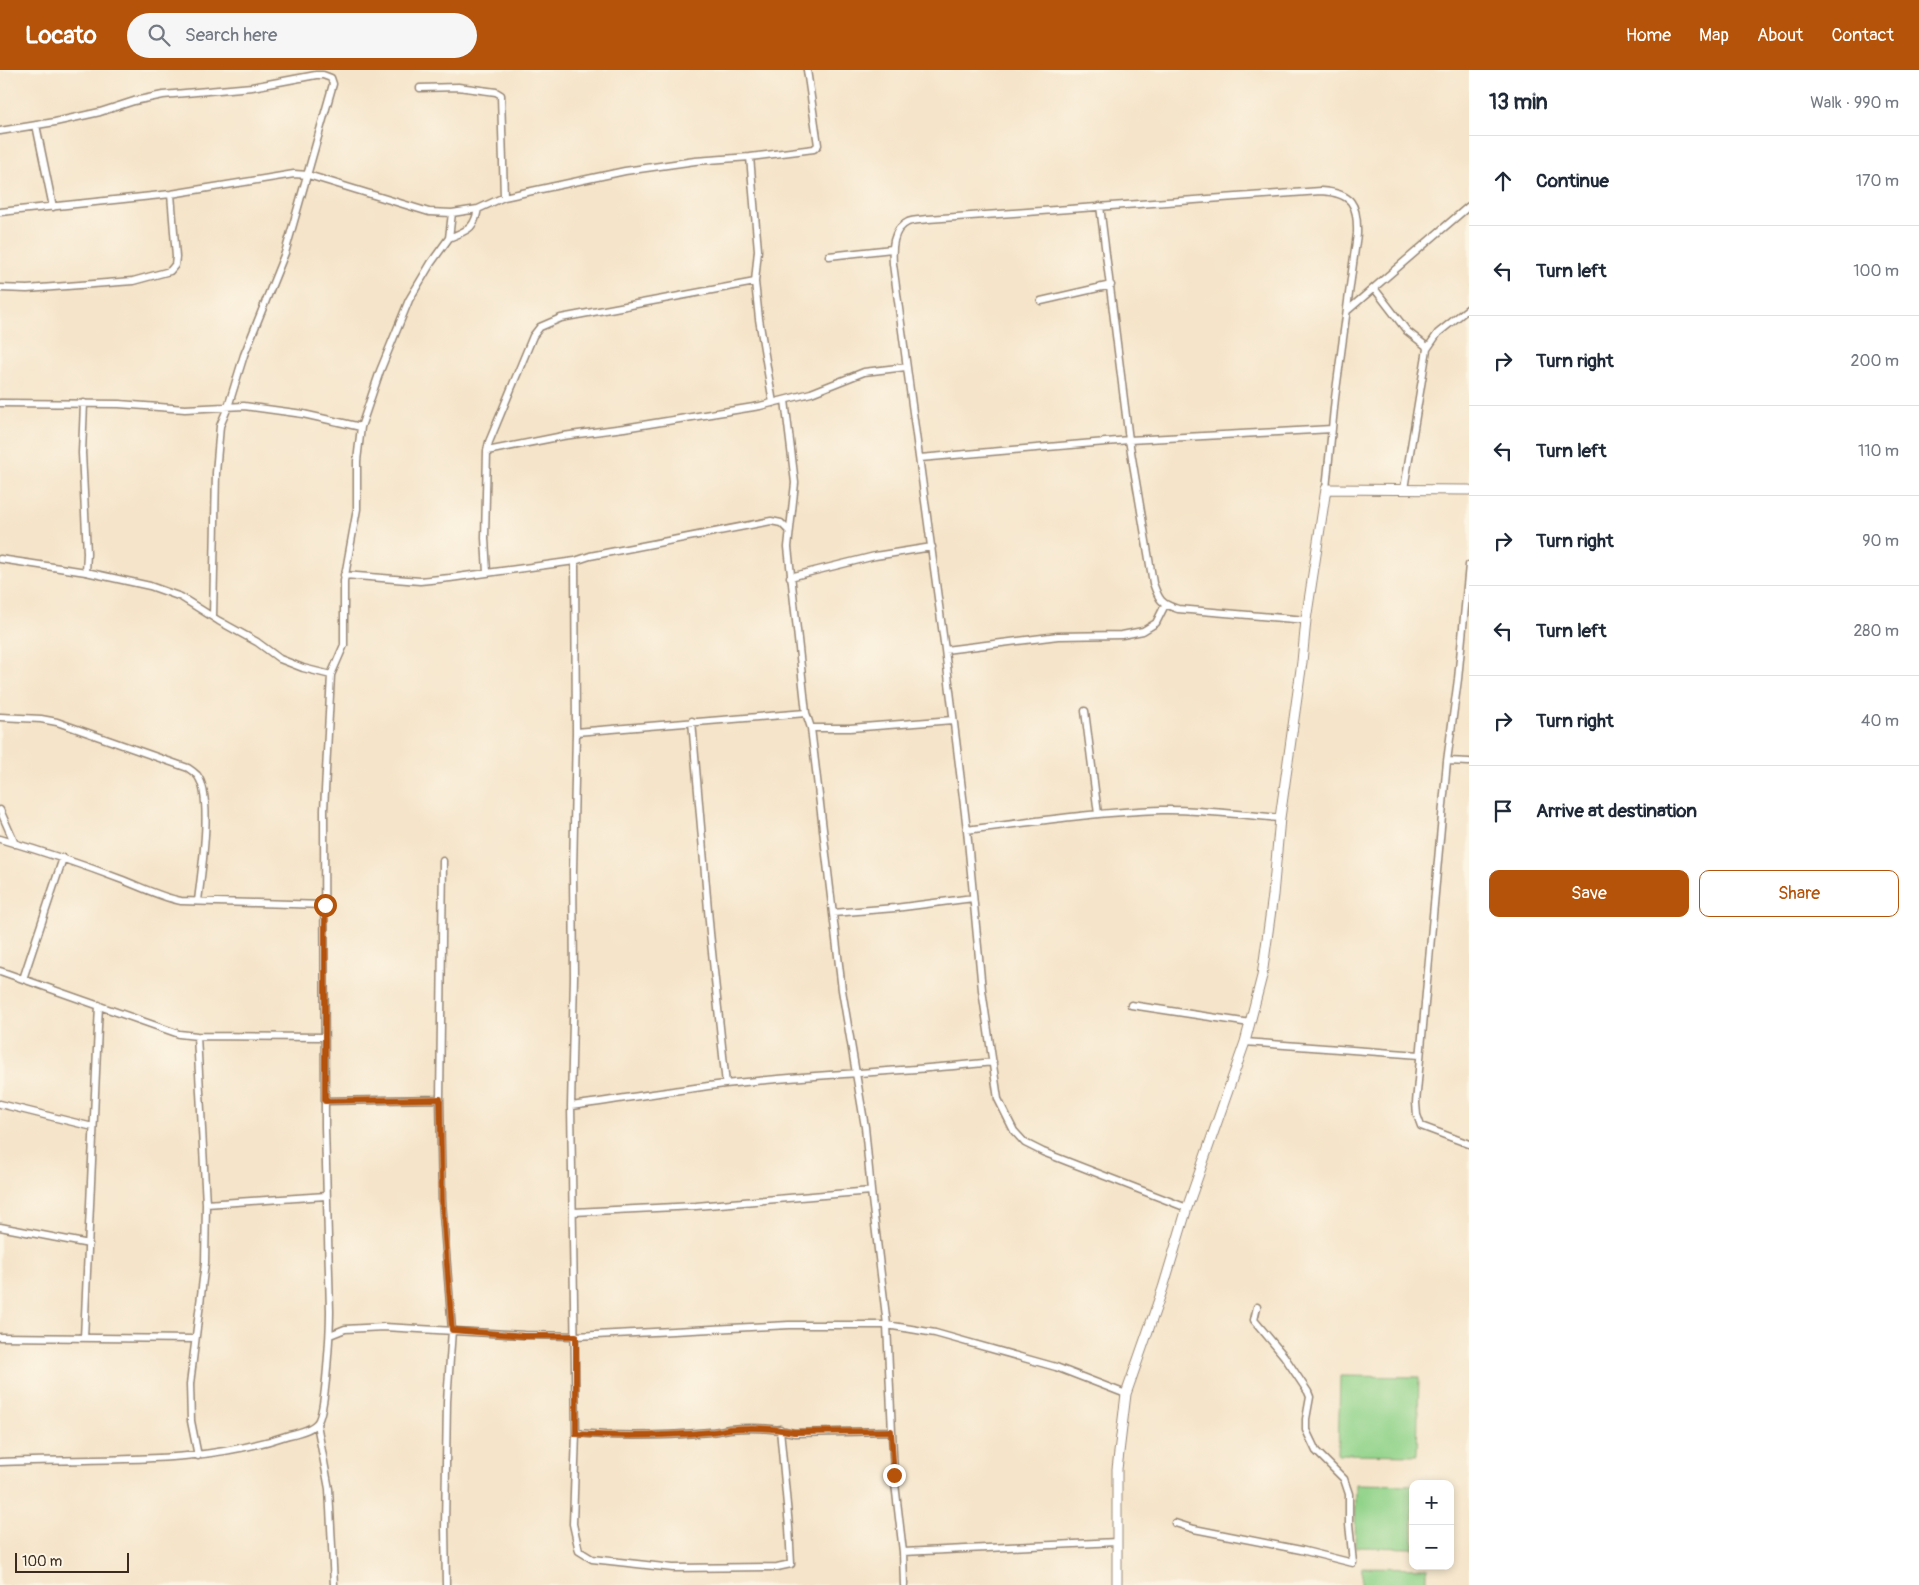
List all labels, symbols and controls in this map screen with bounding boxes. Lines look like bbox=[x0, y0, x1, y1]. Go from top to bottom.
search box bbox=[127, 13, 477, 58]
text: Locato bbox=[25, 21, 97, 50]
icon: search bbox=[145, 21, 173, 49]
text: Search here bbox=[185, 23, 277, 47]
text: Home bbox=[1626, 24, 1671, 47]
text: Map bbox=[1699, 24, 1729, 47]
text: About bbox=[1757, 24, 1803, 47]
text: Contact bbox=[1831, 24, 1894, 47]
text: 13 min bbox=[1489, 89, 1548, 116]
text: Walk · 990 m bbox=[1810, 93, 1899, 113]
icon: ahead bbox=[1489, 167, 1517, 195]
text: Continue bbox=[1536, 169, 1609, 193]
text: 170 m bbox=[1856, 171, 1899, 191]
icon: left bbox=[1489, 257, 1517, 285]
text: Turn left bbox=[1536, 259, 1606, 283]
text: 100 m bbox=[1853, 261, 1899, 281]
icon: right bbox=[1489, 347, 1517, 375]
text: Turn right bbox=[1536, 349, 1614, 373]
text: 200 m bbox=[1851, 351, 1899, 371]
icon: left bbox=[1489, 437, 1517, 465]
text: Turn left bbox=[1536, 439, 1606, 463]
text: 110 m bbox=[1858, 441, 1899, 461]
icon: right bbox=[1489, 527, 1517, 555]
text: Turn right bbox=[1536, 529, 1614, 553]
text: 90 m bbox=[1862, 531, 1899, 551]
icon: left bbox=[1489, 617, 1517, 645]
text: Turn left bbox=[1536, 619, 1606, 643]
text: 280 m bbox=[1853, 621, 1899, 641]
icon: right bbox=[1489, 707, 1517, 735]
text: Turn right bbox=[1536, 709, 1614, 733]
text: 40 m bbox=[1861, 711, 1899, 731]
icon: arrive bbox=[1489, 797, 1517, 825]
text: Arrive at destination bbox=[1536, 799, 1697, 823]
button: Save bbox=[1489, 870, 1689, 917]
button: Share bbox=[1699, 870, 1899, 917]
route start bbox=[314, 894, 337, 917]
route end bbox=[883, 1464, 906, 1487]
map controls bbox=[1409, 1480, 1454, 1570]
button: + bbox=[1409, 1480, 1454, 1525]
button: − bbox=[1409, 1525, 1454, 1570]
scale bar bbox=[15, 1550, 129, 1573]
text: 100 m bbox=[22, 1553, 62, 1570]

